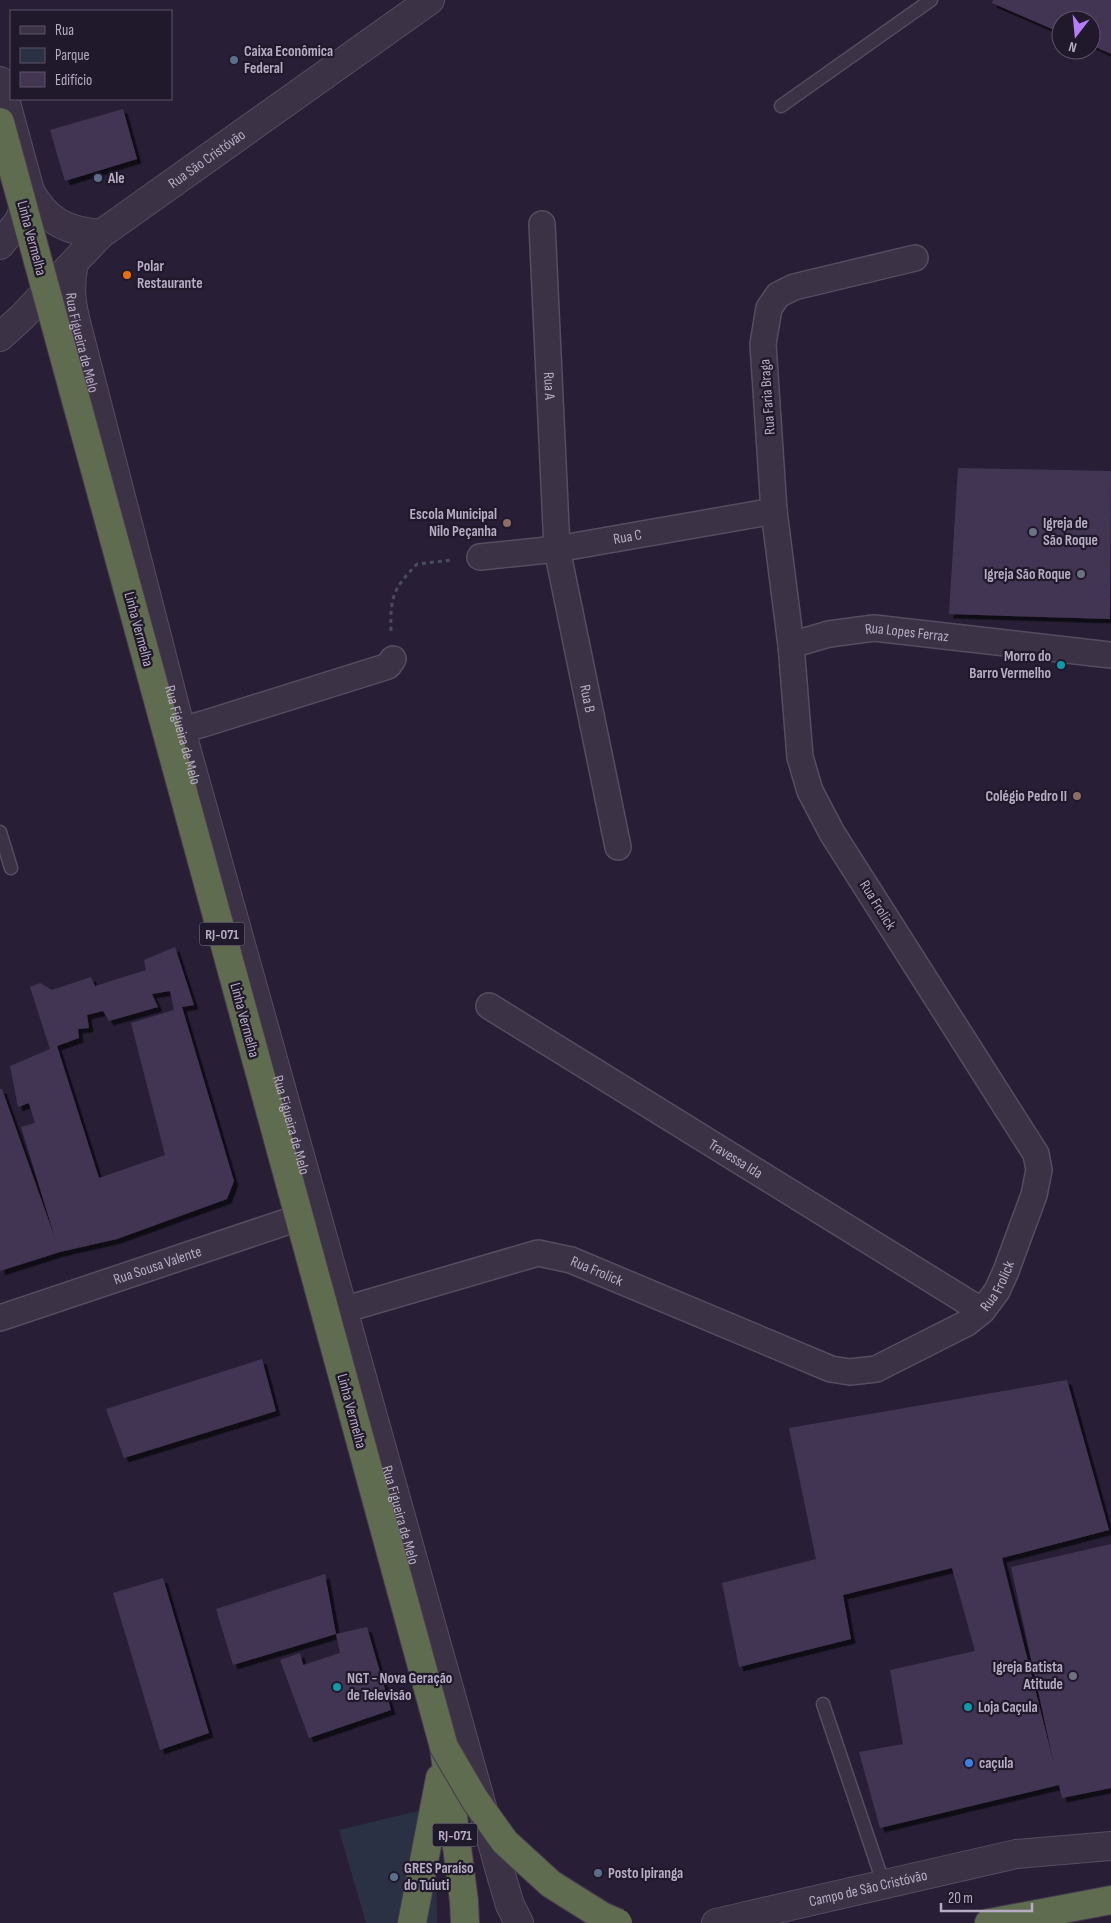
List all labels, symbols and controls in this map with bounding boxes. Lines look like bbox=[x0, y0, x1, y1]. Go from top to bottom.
legend bbox=[10, 10, 172, 100]
north arrow bbox=[1051, 10, 1101, 60]
text: Rua bbox=[55, 21, 74, 40]
text: N bbox=[1067, 38, 1078, 56]
place label: Caixa Econômica Federal bbox=[244, 42, 333, 78]
text: Parque bbox=[55, 46, 90, 65]
marker: Caixa Econômica Federal bbox=[228, 54, 240, 66]
text: Edifício bbox=[55, 71, 92, 90]
street label: Rua São Cristóvão bbox=[165, 125, 249, 193]
place label: Ale bbox=[107, 169, 125, 188]
marker: Ale bbox=[92, 172, 104, 184]
street label: Linha Vermelha bbox=[12, 199, 51, 278]
place label: Polar Restaurante bbox=[137, 257, 203, 293]
marker: Polar Restaurante bbox=[121, 269, 133, 281]
street label: Rua Figueira de Melo bbox=[61, 292, 103, 395]
street label: Rua Faria Braga bbox=[755, 358, 780, 435]
street label: Rua A bbox=[539, 372, 559, 401]
place label: Escola Municipal Nilo Peçanha bbox=[410, 505, 497, 541]
place label: Igreja de São Roque bbox=[1043, 514, 1098, 550]
marker: Escola Municipal Nilo Peçanha bbox=[501, 517, 513, 529]
street label: Rua C bbox=[612, 525, 643, 549]
marker: Igreja de São Roque bbox=[1027, 526, 1039, 538]
place label: Igreja São Roque bbox=[984, 565, 1071, 584]
marker: Igreja São Roque bbox=[1075, 568, 1087, 580]
street label: Linha Vermelha bbox=[119, 590, 158, 669]
street label: Rua Lopes Ferraz bbox=[864, 619, 950, 647]
place label: Morro do Barro Vermelho bbox=[969, 647, 1051, 683]
marker: Morro do Barro Vermelho bbox=[1055, 659, 1067, 671]
street label: Rua Figueira de Melo bbox=[160, 683, 205, 787]
street label: Rua B bbox=[575, 683, 599, 715]
place label: Colégio Pedro II bbox=[985, 787, 1067, 806]
marker: Colégio Pedro II bbox=[1071, 790, 1083, 802]
street label: Rua Frolick bbox=[855, 877, 900, 934]
road number: RJ-071 bbox=[200, 922, 244, 946]
street label: Linha Vermelha bbox=[225, 981, 264, 1060]
street label: Rua Figueira de Melo bbox=[268, 1073, 314, 1177]
street label: Travessa Ida bbox=[705, 1135, 766, 1183]
street label: Rua Sousa Valente bbox=[111, 1242, 204, 1289]
street label: Rua Frolick bbox=[568, 1252, 626, 1291]
street label: Rua Frolick bbox=[976, 1258, 1019, 1315]
street label: Linha Vermelha bbox=[332, 1372, 371, 1451]
street label: Rua Figueira de Melo bbox=[377, 1463, 423, 1567]
place label: Igreja Batista Atitude bbox=[993, 1658, 1063, 1694]
place label: NGT - Nova Geração de Televisão bbox=[347, 1669, 452, 1705]
marker: Igreja Batista Atitude bbox=[1067, 1670, 1079, 1682]
marker: NGT - Nova Geração de Televisão bbox=[331, 1681, 343, 1693]
place label: Loja Caçula bbox=[978, 1698, 1038, 1717]
marker: Loja Caçula bbox=[962, 1701, 974, 1713]
place label: caçula bbox=[979, 1754, 1013, 1773]
marker: caçula bbox=[963, 1757, 975, 1769]
road number: RJ-071 bbox=[432, 1824, 478, 1846]
place label: GRES Paraíso do Tuiuti bbox=[404, 1859, 474, 1895]
place label: Posto Ipiranga bbox=[608, 1864, 683, 1883]
street label: Campo de São Cristóvão bbox=[807, 1866, 929, 1911]
marker: Posto Ipiranga bbox=[592, 1867, 604, 1879]
marker: GRES Paraíso do Tuiuti bbox=[388, 1871, 400, 1883]
scale bar bbox=[941, 1880, 1032, 1912]
text: 20 m bbox=[948, 1889, 973, 1908]

